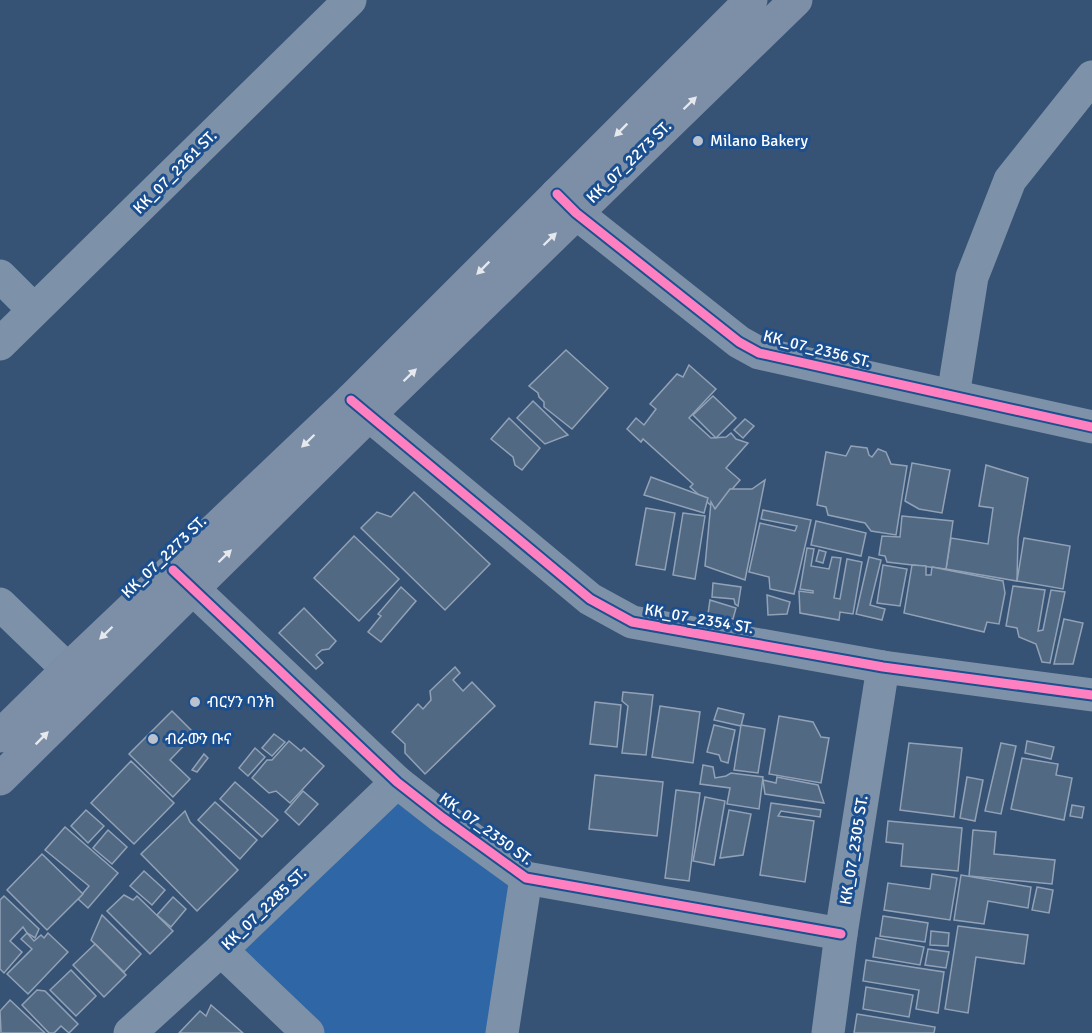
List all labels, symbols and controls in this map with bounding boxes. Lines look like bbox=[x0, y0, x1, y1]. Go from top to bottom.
one-way arrow bbox=[682, 96, 697, 110]
street label: KK_07_2273 ST. bbox=[582, 116, 676, 208]
one-way arrow bbox=[614, 123, 628, 137]
street label: KK_07_2261 ST. bbox=[129, 126, 221, 218]
place label: Milano Bakery bbox=[710, 131, 808, 151]
marker: Milano Bakery bbox=[691, 134, 705, 148]
one-way arrow bbox=[542, 232, 557, 246]
one-way arrow bbox=[476, 261, 490, 275]
street label: KK_07_2356 ST. bbox=[761, 326, 873, 372]
one-way arrow bbox=[403, 369, 417, 383]
one-way arrow bbox=[302, 433, 316, 447]
street label: KK_07_2273 ST. bbox=[117, 511, 211, 603]
one-way arrow bbox=[218, 550, 232, 564]
street label: KK_07_2354 ST. bbox=[643, 600, 755, 638]
one-way arrow bbox=[99, 626, 114, 640]
place label: ብርሃን ባንክ bbox=[207, 692, 275, 712]
marker: ብርሃን ባንክ bbox=[188, 695, 202, 709]
place label: ብራውን ቡና bbox=[165, 729, 231, 749]
one-way arrow bbox=[34, 731, 48, 745]
marker: ብራውን ቡና bbox=[146, 732, 160, 746]
street label: KK_07_2350 ST. bbox=[435, 788, 537, 870]
street label: KK_07_2305 ST. bbox=[835, 794, 873, 906]
street label: KK_07_2285 ST. bbox=[217, 863, 311, 955]

